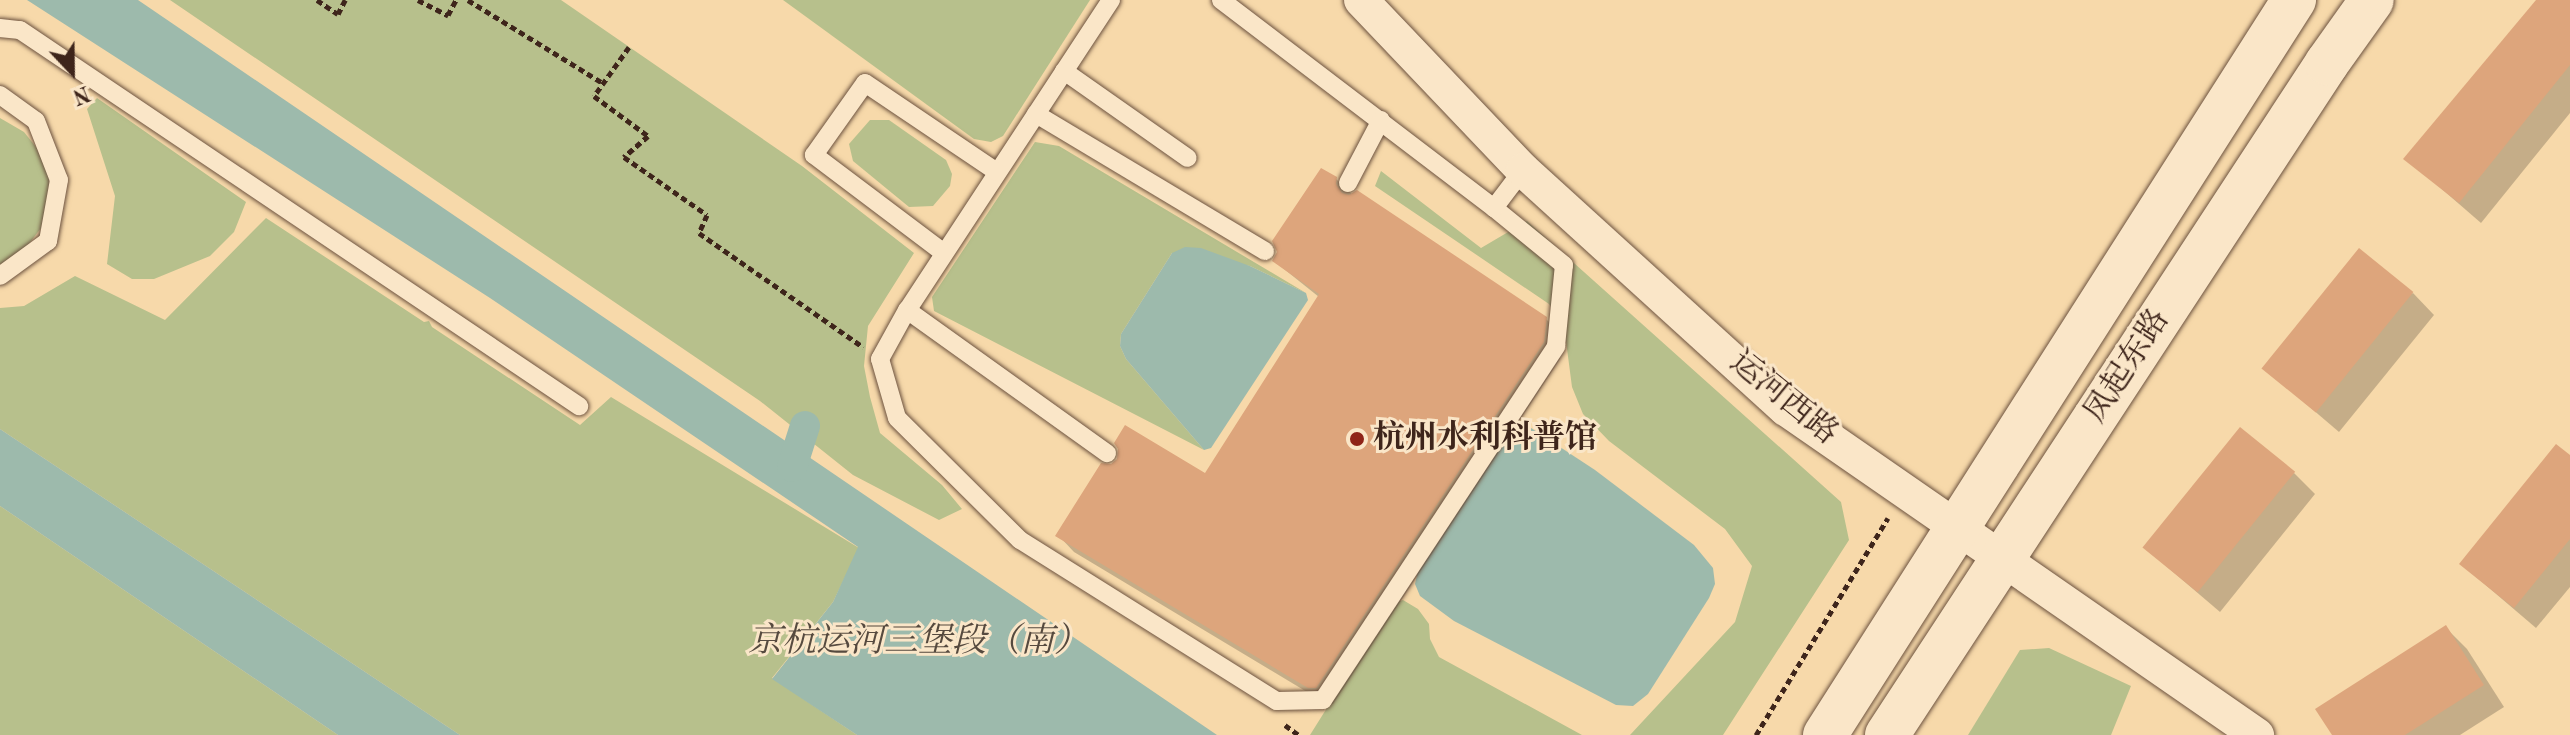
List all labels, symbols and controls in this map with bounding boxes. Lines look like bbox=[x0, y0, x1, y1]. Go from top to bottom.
north arrow bbox=[32, 32, 112, 112]
text: N bbox=[69, 81, 93, 108]
street label: 凤起东路 bbox=[2077, 303, 2179, 431]
street label: 运河西路 bbox=[1721, 344, 1845, 454]
place label: 杭州水利科普馆 bbox=[1373, 420, 1597, 458]
marker: 杭州水利科普馆 bbox=[1348, 430, 1366, 448]
water label: 京杭运河三堡段（南） bbox=[748, 623, 1088, 663]

